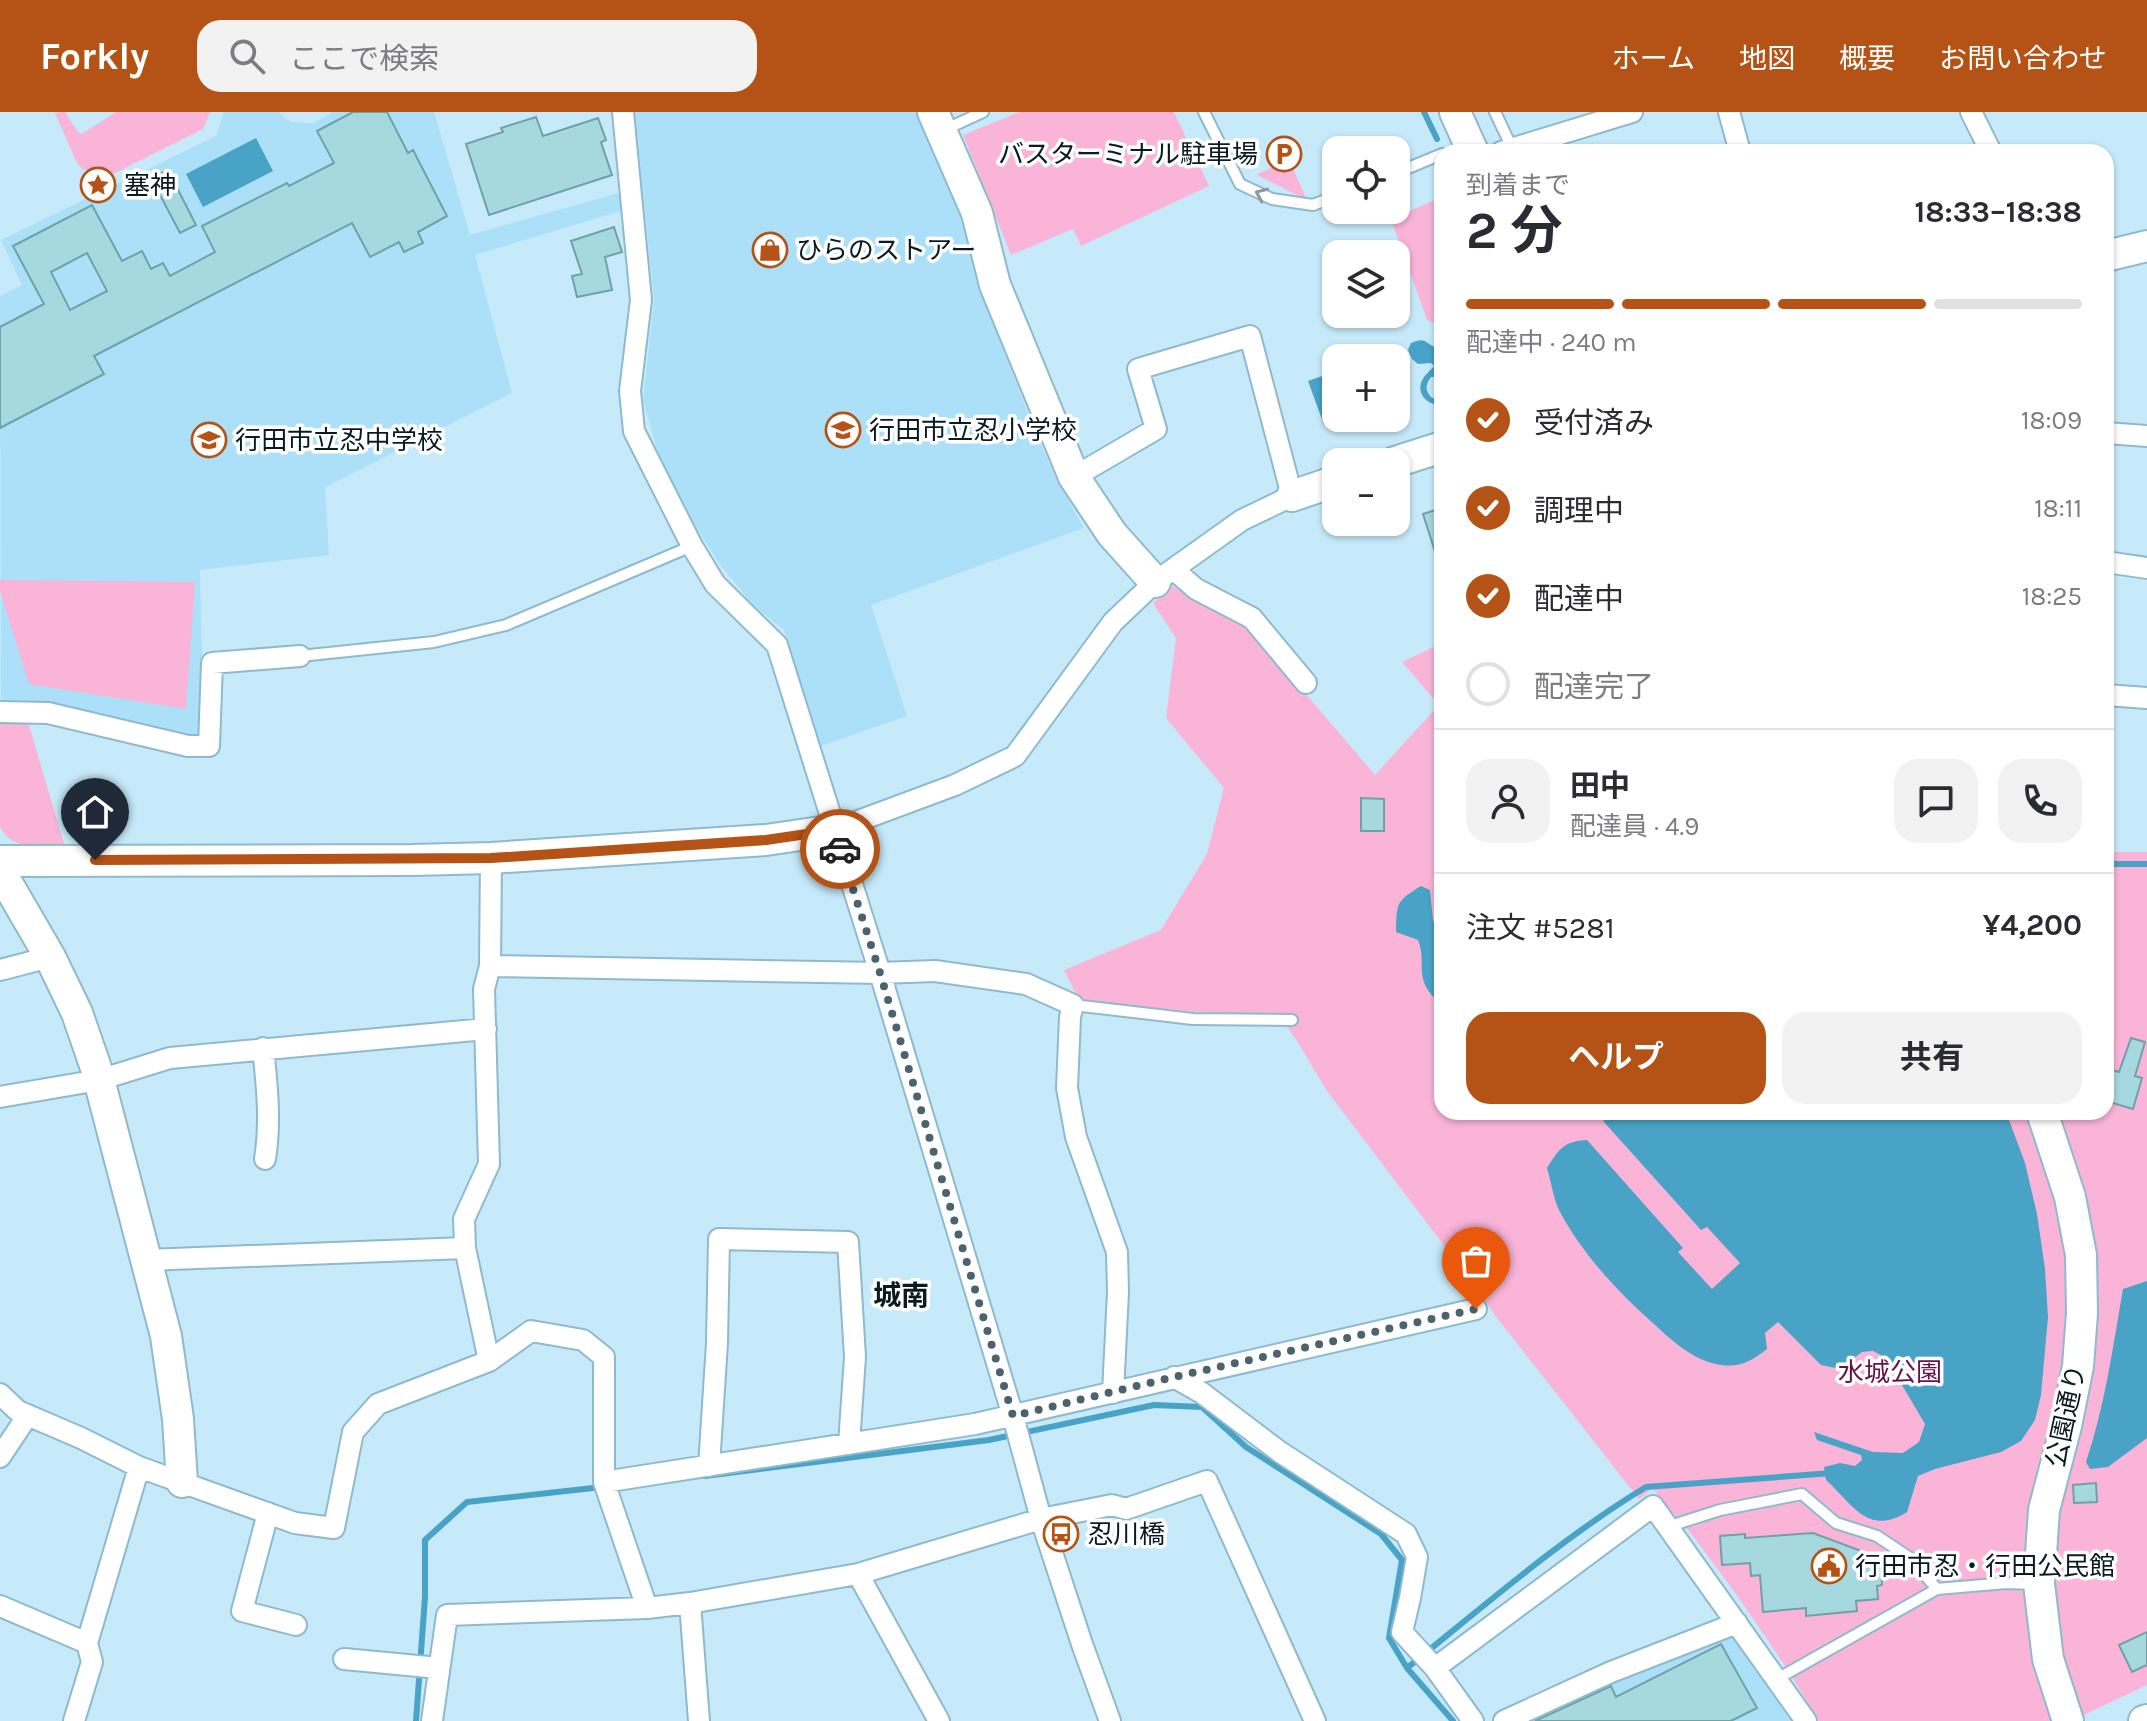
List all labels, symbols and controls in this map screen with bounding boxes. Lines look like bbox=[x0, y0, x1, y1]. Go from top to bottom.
search box bbox=[197, 20, 757, 92]
text: Forkly bbox=[40, 34, 149, 79]
icon: search bbox=[225, 34, 269, 78]
text: ここで検索 bbox=[289, 41, 439, 77]
text: ホーム bbox=[1612, 42, 1695, 75]
text: 地図 bbox=[1739, 42, 1795, 75]
text: 概要 bbox=[1839, 42, 1895, 75]
text: お問い合わせ bbox=[1939, 42, 2107, 75]
parking icon: バスターミナル駐車場 bbox=[1265, 135, 1303, 173]
map controls bbox=[1322, 136, 1410, 536]
button: locate bbox=[1322, 136, 1410, 224]
place label: バスターミナル駐車場 bbox=[998, 139, 1258, 170]
place icon: 塞神 bbox=[79, 166, 117, 204]
place label: 塞神 bbox=[124, 170, 176, 201]
text: 到着まで bbox=[1466, 170, 1570, 201]
one-way arrow bbox=[1255, 187, 1269, 203]
text: 18:33–18:38 bbox=[1915, 194, 2082, 230]
text: 2 分 bbox=[1466, 200, 1563, 261]
shop icon: ひらのストアー bbox=[751, 231, 789, 269]
place label: ひらのストアー bbox=[796, 235, 976, 266]
button: layers bbox=[1322, 240, 1410, 328]
text: 配達中 · 240 m bbox=[1466, 327, 1637, 358]
button: + bbox=[1322, 344, 1410, 432]
icon: check bbox=[1466, 398, 1510, 442]
text: 受付済み bbox=[1534, 405, 1654, 441]
text: 18:09 bbox=[2021, 405, 2082, 436]
school or university icon: 行田市立忍小学校 bbox=[824, 411, 862, 449]
place label: 行田市立忍小学校 bbox=[869, 415, 1077, 446]
school or university icon: 行田市立忍中学校 bbox=[190, 421, 228, 459]
place label: 行田市立忍中学校 bbox=[235, 425, 443, 456]
button: − bbox=[1322, 448, 1410, 536]
icon: check bbox=[1466, 486, 1510, 530]
text: 調理中 bbox=[1534, 493, 1624, 529]
text: 18:11 bbox=[2034, 493, 2082, 524]
icon: check bbox=[1466, 574, 1510, 618]
text: 配達中 bbox=[1534, 581, 1624, 617]
text: 18:25 bbox=[2022, 581, 2082, 612]
text: 配達完了 bbox=[1534, 669, 1654, 705]
button: person bbox=[1466, 759, 1550, 843]
button: chat bbox=[1894, 759, 1978, 843]
button: phone bbox=[1998, 759, 2082, 843]
text: 田中 bbox=[1570, 768, 1630, 804]
pin bbox=[61, 778, 129, 860]
icon: home bbox=[73, 790, 117, 834]
courier bbox=[800, 809, 880, 889]
text: 配達員 · 4.9 bbox=[1570, 811, 1699, 842]
icon: car bbox=[818, 827, 862, 871]
text: ¥4,200 bbox=[1983, 907, 2082, 943]
text: 注文 #5281 bbox=[1466, 910, 1615, 946]
button: ヘルプ bbox=[1466, 1012, 1766, 1104]
button: 共有 bbox=[1782, 1012, 2082, 1104]
pin bbox=[1442, 1227, 1510, 1309]
icon: bag bbox=[1454, 1239, 1498, 1283]
district label: 城南 bbox=[873, 1279, 929, 1312]
park label: 水城公園 bbox=[1838, 1357, 1942, 1388]
street label: 公園通り bbox=[2040, 1362, 2092, 1470]
bus stop icon: 忍川橋 bbox=[1042, 1515, 1080, 1553]
place label: 忍川橋 bbox=[1087, 1519, 1165, 1550]
public building icon: 行田市忍・行田公民館 bbox=[1810, 1547, 1848, 1585]
place label: 行田市忍・行田公民館 bbox=[1855, 1551, 2115, 1582]

